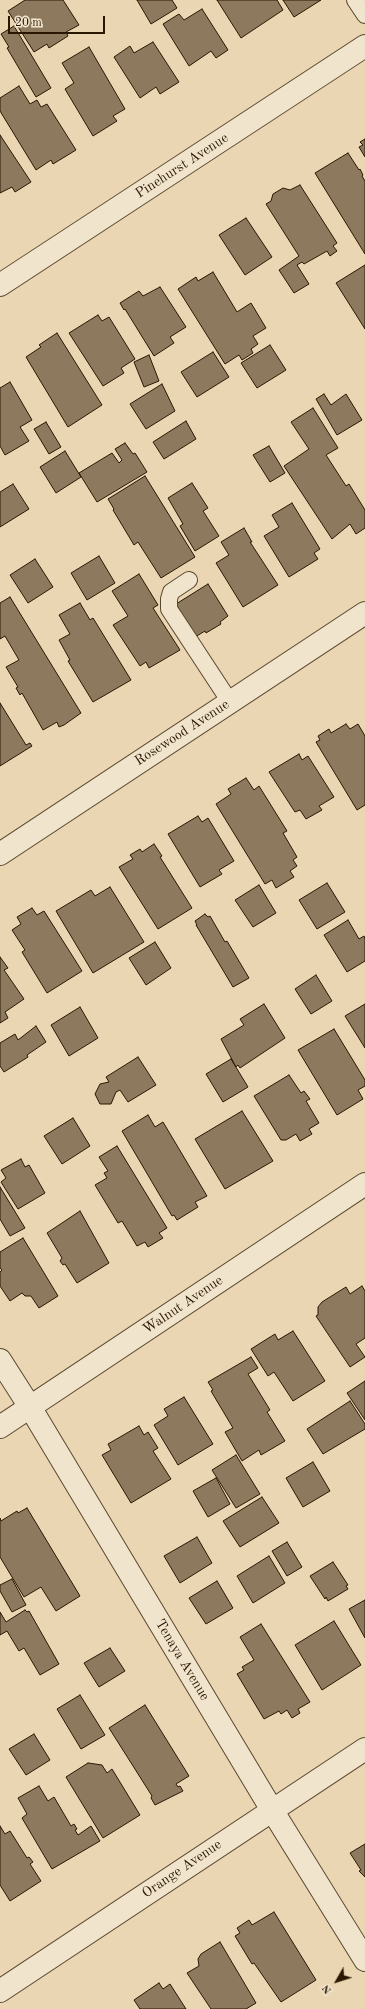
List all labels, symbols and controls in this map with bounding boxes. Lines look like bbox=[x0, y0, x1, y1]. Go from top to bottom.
scale bar bbox=[10, 8, 107, 34]
text: 20 m bbox=[15, 17, 42, 29]
street label: Pinehurst Avenue bbox=[132, 130, 232, 202]
street label: Rosewood Avenue bbox=[132, 696, 232, 770]
street label: Walnut Avenue bbox=[140, 1272, 226, 1338]
street label: Tenaya Avenue bbox=[151, 1616, 213, 1704]
street label: Orange Avenue bbox=[139, 1836, 225, 1902]
north arrow bbox=[317, 1961, 357, 2001]
text: N bbox=[320, 1982, 334, 1996]

